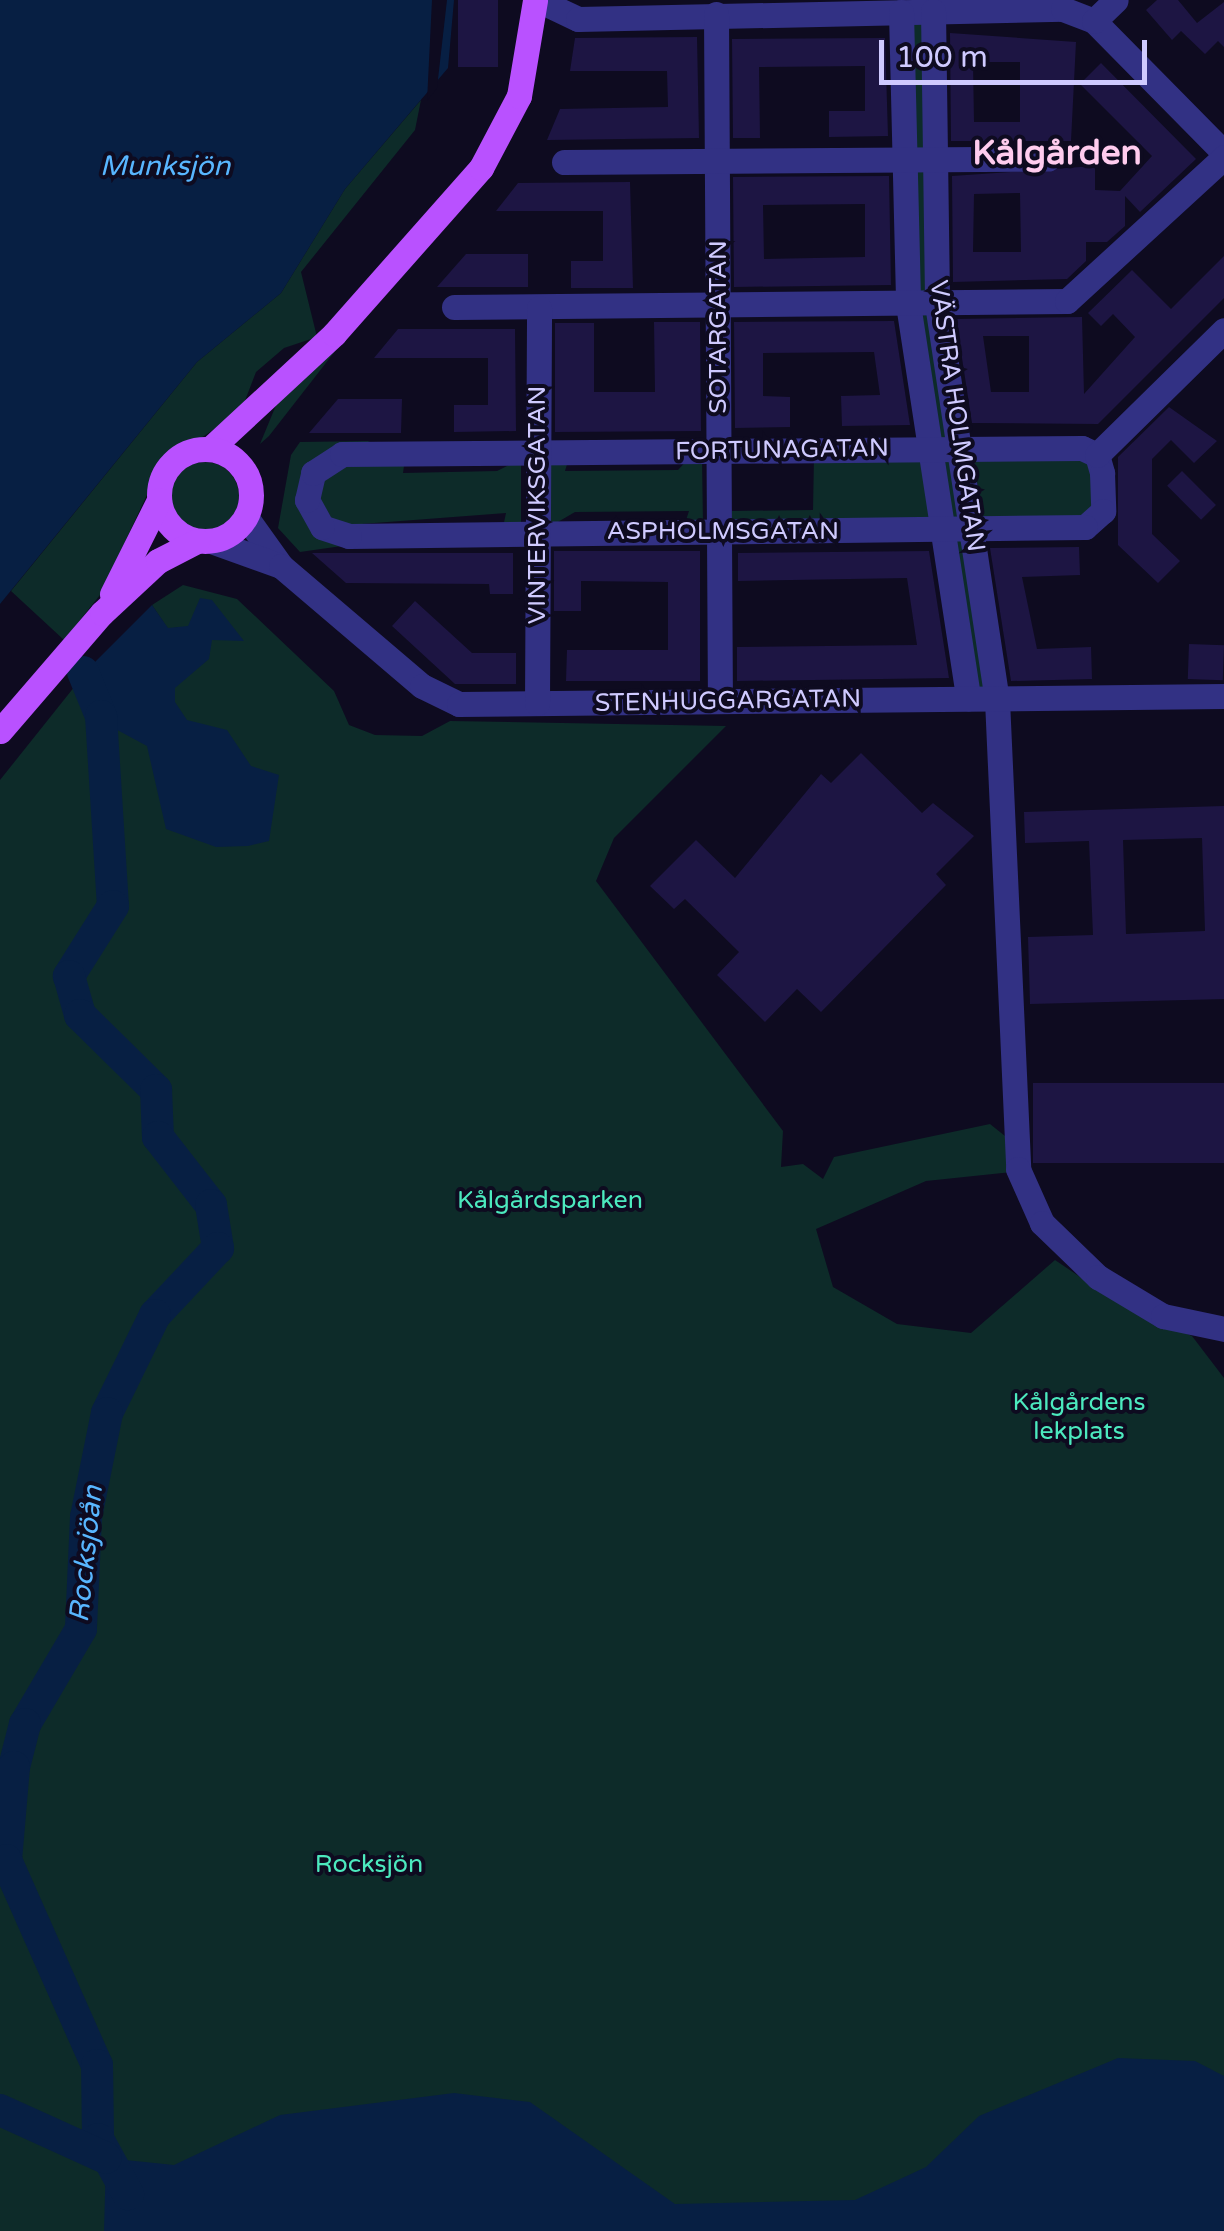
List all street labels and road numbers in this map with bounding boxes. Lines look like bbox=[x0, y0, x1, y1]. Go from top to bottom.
street label: SOTARGATAN bbox=[703, 240, 733, 414]
street label: VÄSTRA HOLMGATAN bbox=[923, 278, 991, 554]
street label: VINTERVIKSGATAN bbox=[522, 386, 552, 624]
street label: FORTUNAGATAN bbox=[675, 433, 889, 467]
street label: ASPHOLMSGATAN bbox=[607, 516, 839, 546]
street label: STENHUGGARGATAN bbox=[595, 684, 861, 718]

